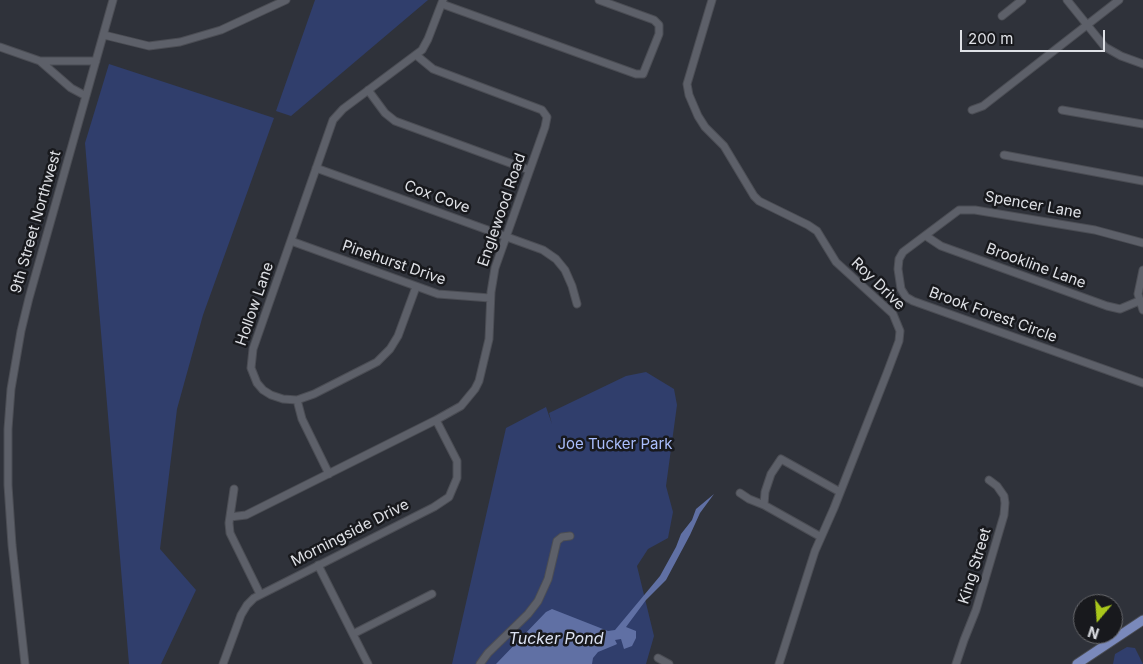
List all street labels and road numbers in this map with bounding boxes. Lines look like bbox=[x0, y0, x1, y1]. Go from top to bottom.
street label: 9th Street Northwest bbox=[7, 149, 65, 295]
street label: Englewood Road bbox=[474, 151, 530, 269]
street label: Cox Cove bbox=[402, 177, 472, 217]
street label: Spencer Lane bbox=[983, 188, 1083, 222]
street label: Pinehurst Drive bbox=[340, 237, 448, 289]
street label: Brookline Lane bbox=[984, 240, 1088, 292]
street label: Roy Drive bbox=[847, 254, 909, 314]
street label: Hollow Lane bbox=[232, 260, 278, 348]
street label: Brook Forest Circle bbox=[926, 283, 1060, 347]
street label: Morningside Drive bbox=[288, 495, 412, 571]
street label: King Street bbox=[955, 526, 995, 606]

